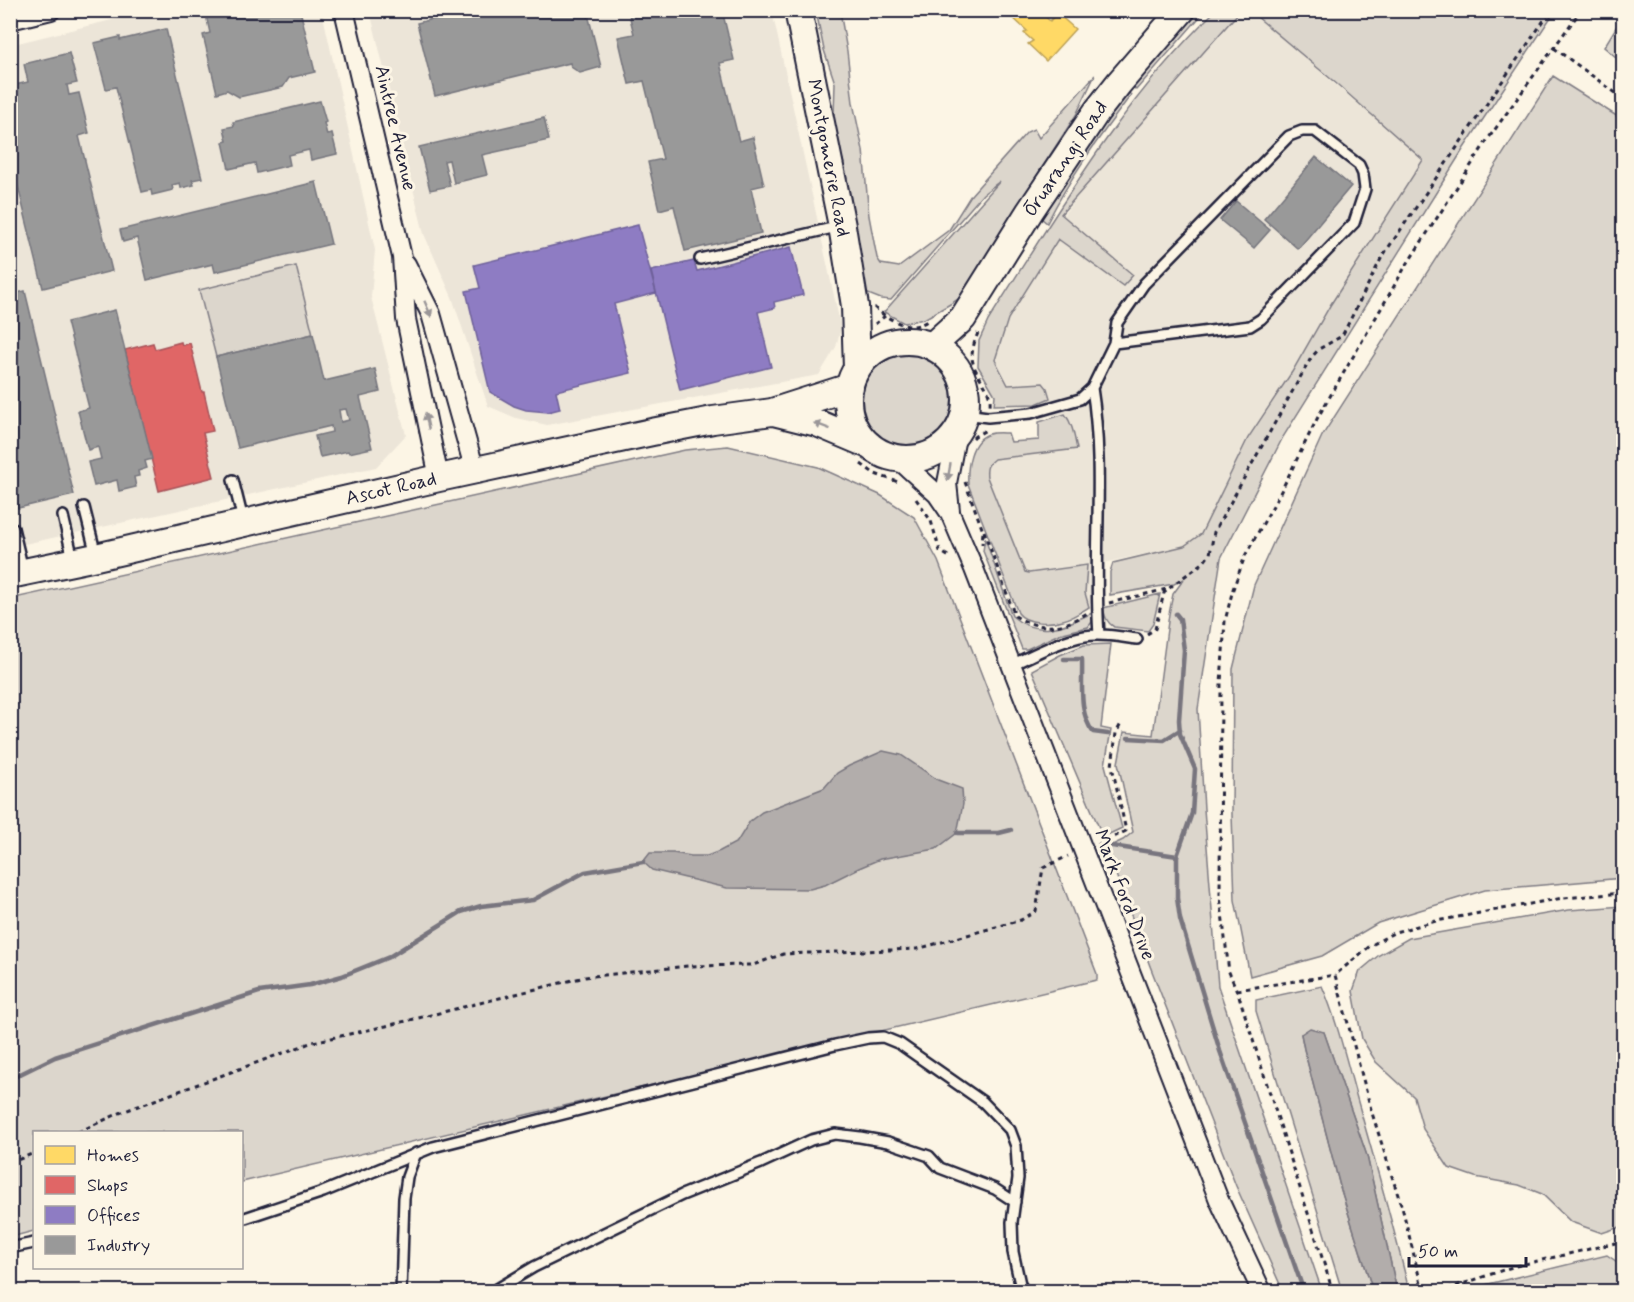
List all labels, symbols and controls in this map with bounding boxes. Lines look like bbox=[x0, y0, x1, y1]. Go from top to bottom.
street label: Aintree Avenue bbox=[367, 63, 423, 193]
street label: Montgomerie Road bbox=[799, 77, 857, 239]
street label: Ōruarangi Road bbox=[1017, 96, 1115, 222]
one-way arrow bbox=[423, 301, 433, 319]
one-way arrow bbox=[422, 411, 431, 430]
one-way arrow bbox=[813, 420, 831, 430]
one-way arrow bbox=[944, 463, 953, 482]
street label: Ascot Road bbox=[343, 465, 439, 513]
street label: Mark Ford Drive bbox=[1087, 826, 1161, 964]
legend bbox=[33, 1131, 243, 1269]
text: Homes bbox=[87, 1144, 139, 1168]
text: Shops bbox=[87, 1174, 128, 1198]
text: Offices bbox=[87, 1204, 140, 1228]
scale bar bbox=[1409, 1230, 1526, 1268]
text: Industry bbox=[87, 1234, 150, 1258]
text: 50 m bbox=[1418, 1240, 1458, 1264]

